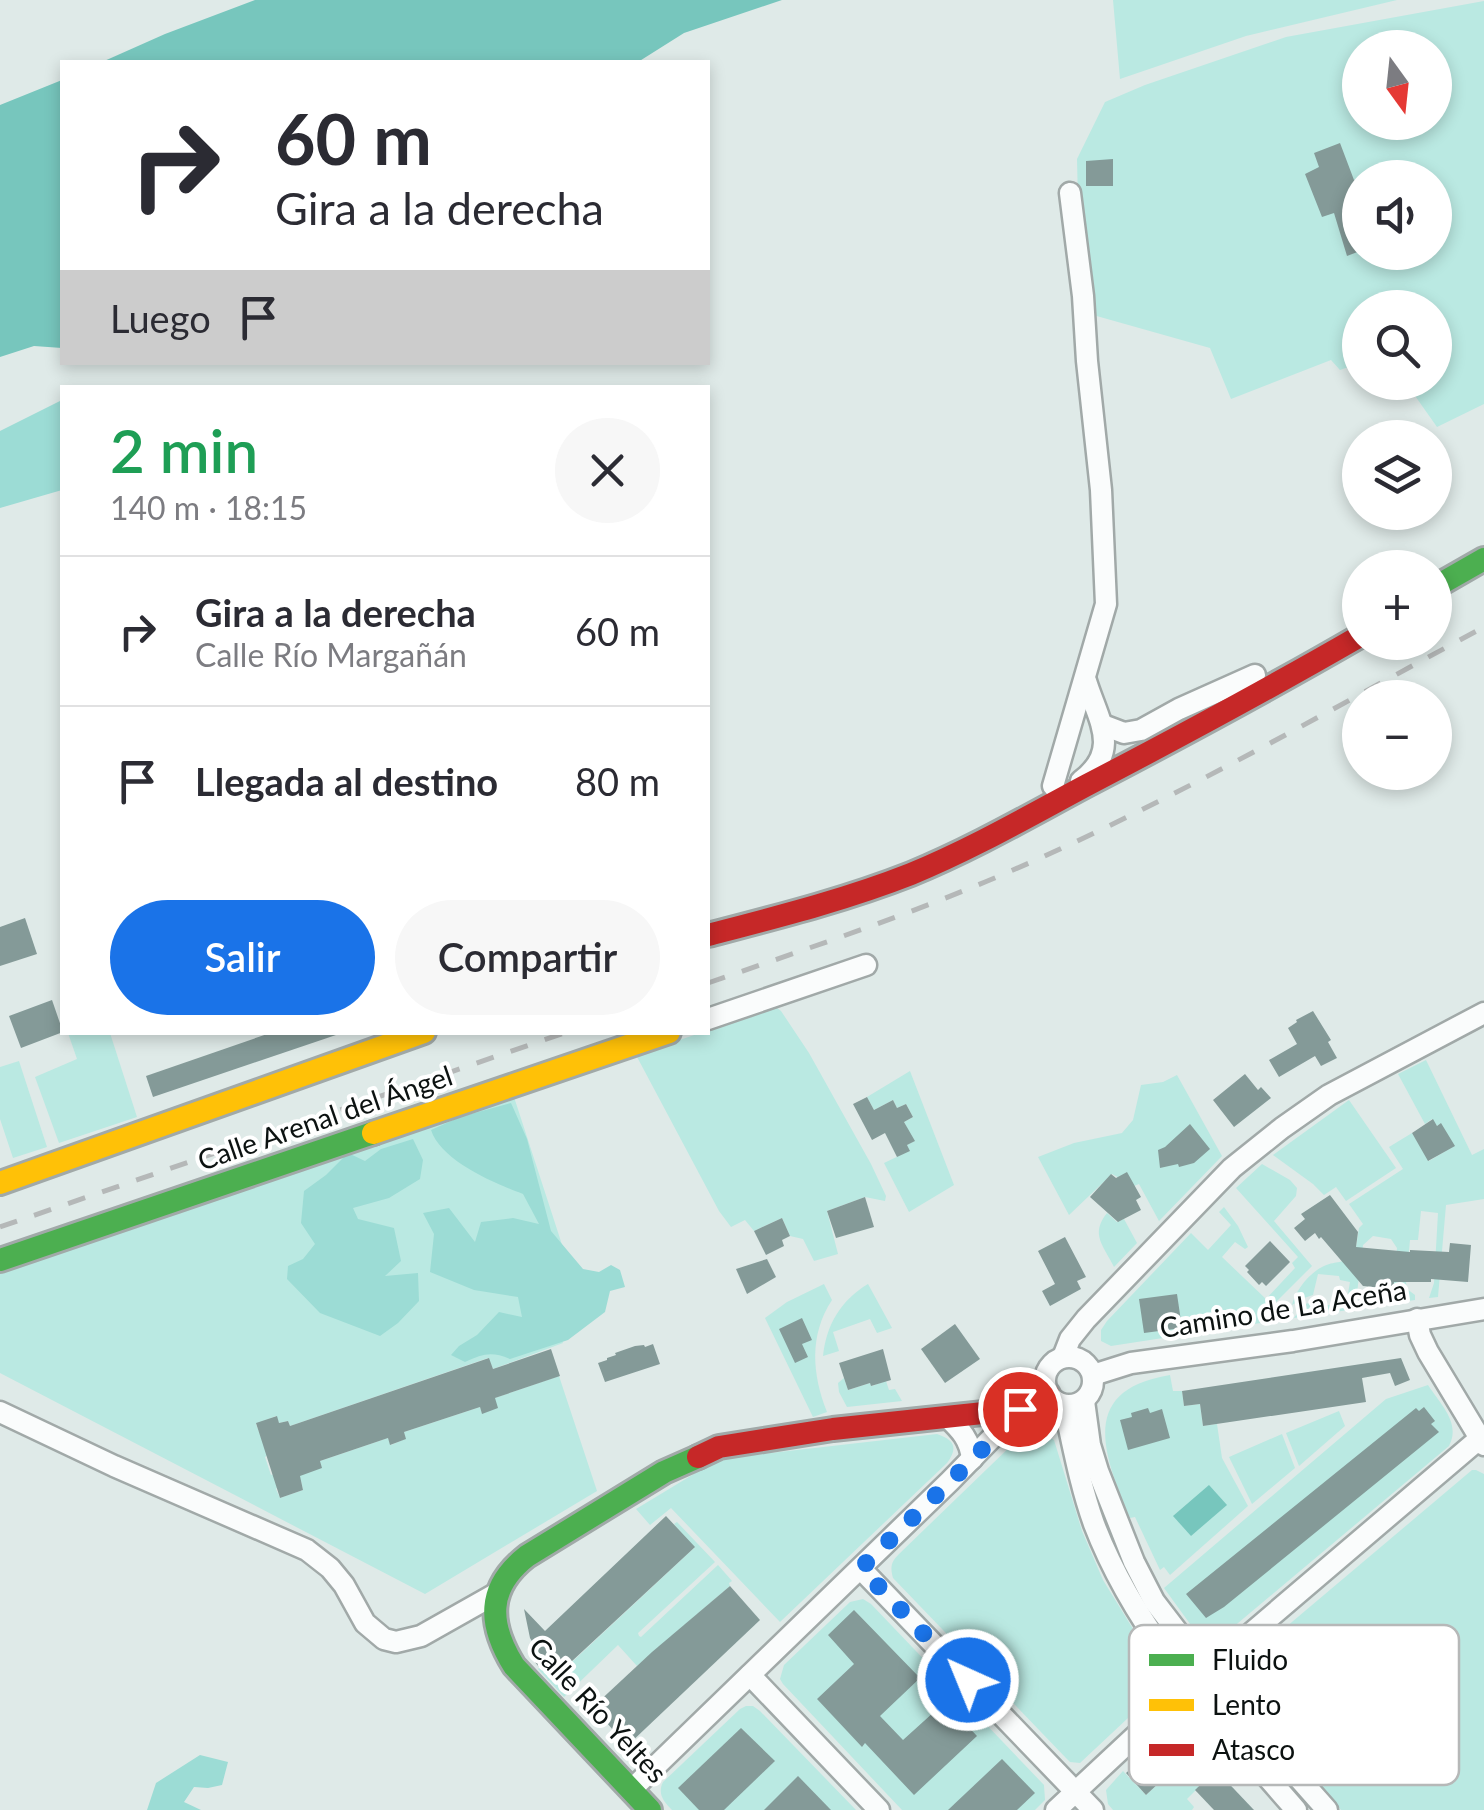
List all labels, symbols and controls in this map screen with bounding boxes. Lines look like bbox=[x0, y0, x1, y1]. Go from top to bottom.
north arrow bbox=[1342, 30, 1452, 140]
map controls bbox=[1342, 30, 1452, 790]
text: 60 m bbox=[275, 96, 432, 180]
icon: right bbox=[110, 100, 240, 230]
button: sound bbox=[1342, 160, 1452, 270]
text: Gira a la derecha bbox=[275, 181, 604, 235]
icon: arrive bbox=[231, 290, 286, 345]
button: search bbox=[1342, 290, 1452, 400]
text: Luego bbox=[110, 295, 211, 341]
text: 2 min bbox=[110, 414, 258, 486]
button: close bbox=[555, 418, 660, 523]
button: layers bbox=[1342, 420, 1452, 530]
text: 140 m · 18:15 bbox=[110, 488, 307, 527]
button: + bbox=[1342, 550, 1452, 660]
text: Gira a la derecha bbox=[195, 589, 476, 635]
icon: right bbox=[110, 604, 165, 659]
text: 60 m bbox=[575, 608, 660, 654]
text: Calle Río Margañán bbox=[195, 635, 467, 674]
button: − bbox=[1342, 680, 1452, 790]
icon: arrive bbox=[110, 754, 165, 809]
text: Llegada al destino bbox=[195, 758, 498, 804]
text: 80 m bbox=[575, 758, 660, 804]
button: Salir bbox=[110, 900, 375, 1015]
button: Compartir bbox=[395, 900, 660, 1015]
street label: Calle Arenal del Ángel bbox=[193, 1058, 456, 1177]
street label: Camino de La Aceña bbox=[1157, 1272, 1409, 1344]
pin bbox=[978, 1367, 1063, 1452]
icon: arrive bbox=[993, 1382, 1048, 1437]
legend bbox=[1129, 1625, 1459, 1785]
position arrow bbox=[916, 1628, 1020, 1732]
street label: Calle Río Yeltes bbox=[523, 1630, 675, 1789]
text: Fluido bbox=[1212, 1642, 1288, 1676]
text: Lento bbox=[1212, 1687, 1281, 1721]
text: Atasco bbox=[1212, 1732, 1295, 1766]

